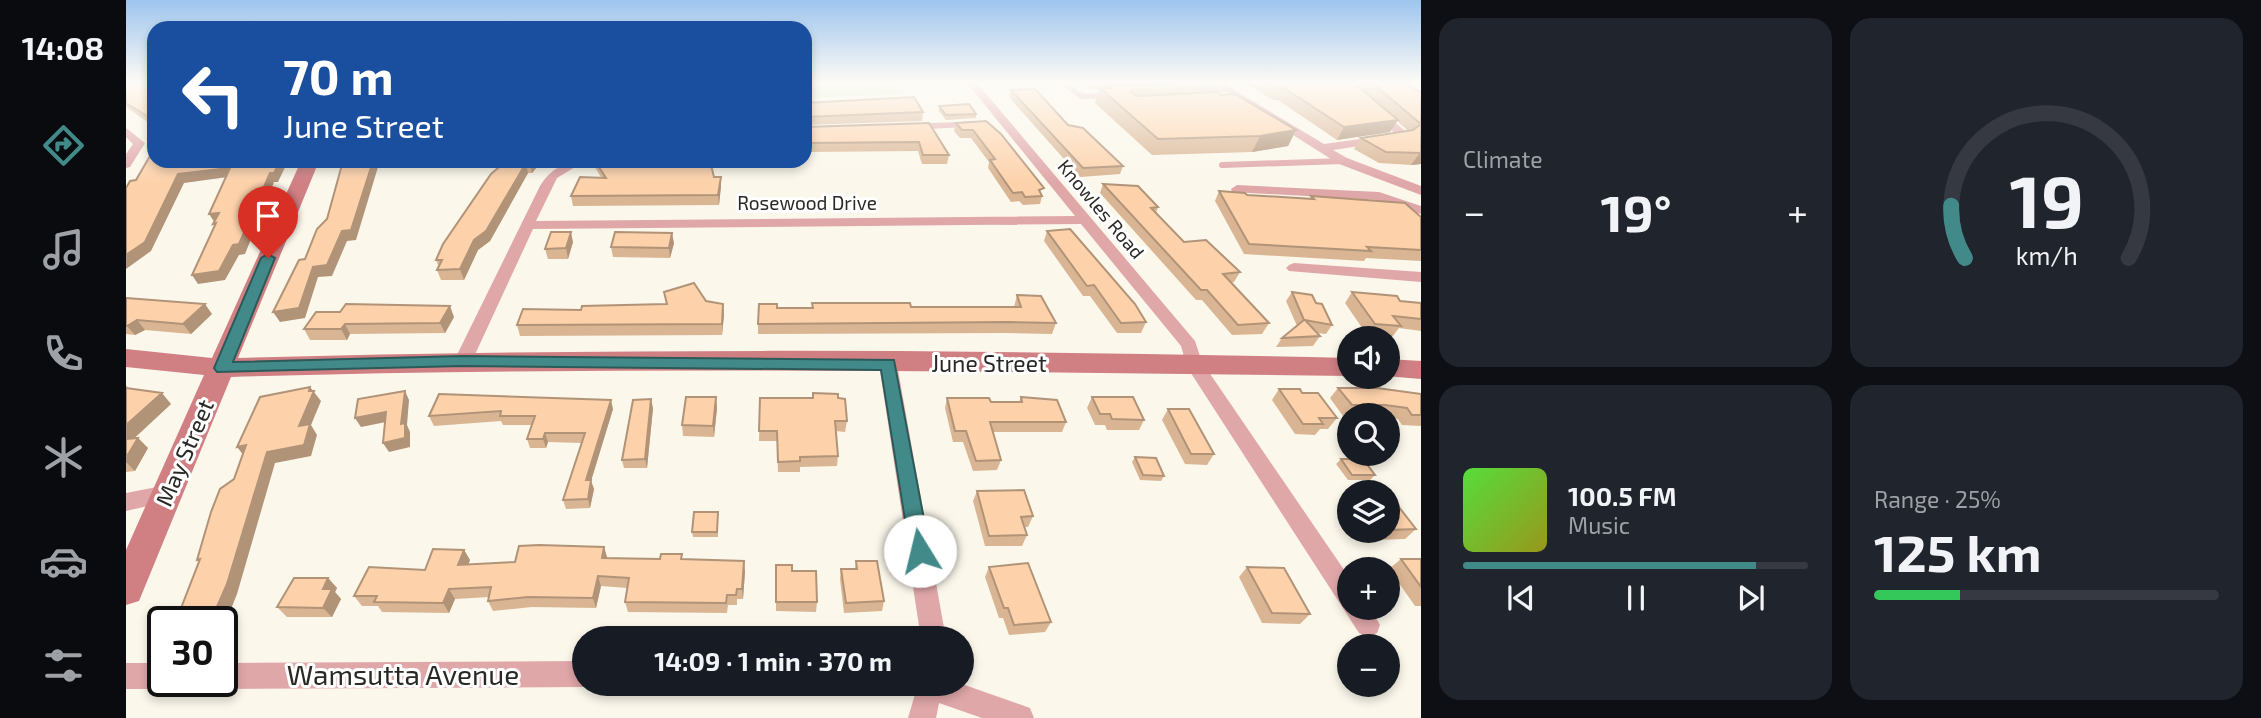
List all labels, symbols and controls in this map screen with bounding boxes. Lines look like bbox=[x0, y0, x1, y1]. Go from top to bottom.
text: 14:08 bbox=[22, 28, 104, 66]
text: 70 m bbox=[283, 46, 394, 105]
icon: left bbox=[168, 49, 259, 140]
text: June Street bbox=[283, 106, 444, 144]
icon: directions bbox=[39, 121, 88, 170]
text: Climate bbox=[1463, 145, 1543, 173]
street label: Knowles Road bbox=[1053, 154, 1149, 263]
text: 19 bbox=[2009, 156, 2084, 244]
text: 19° bbox=[1601, 180, 1672, 242]
pin bbox=[238, 186, 298, 258]
text: − bbox=[1463, 188, 1485, 234]
text: + bbox=[1787, 188, 1808, 234]
street label: Rosewood Drive bbox=[737, 191, 877, 214]
icon: arrive bbox=[249, 197, 287, 235]
icon: music bbox=[39, 225, 88, 274]
text: km/h bbox=[2015, 240, 2078, 270]
map controls bbox=[1337, 326, 1400, 697]
button: sound bbox=[1337, 326, 1400, 389]
icon: phone bbox=[39, 329, 88, 378]
street label: June Street bbox=[931, 349, 1047, 377]
street label: May Street bbox=[149, 395, 219, 510]
button: search bbox=[1337, 403, 1400, 466]
icon: climate bbox=[39, 433, 88, 482]
button: layers bbox=[1337, 480, 1400, 543]
text: 100.5 FM bbox=[1568, 480, 1677, 511]
text: Range · 25% bbox=[1874, 485, 2001, 513]
text: Music bbox=[1568, 511, 1630, 539]
position arrow bbox=[883, 514, 957, 588]
text: 125 km bbox=[1874, 520, 2042, 582]
icon: car bbox=[39, 537, 88, 586]
button: + bbox=[1337, 557, 1400, 620]
icon: previous bbox=[1502, 579, 1540, 617]
icon: pause bbox=[1617, 579, 1655, 617]
icon: next bbox=[1732, 579, 1770, 617]
speed limit sign: 30 bbox=[147, 606, 238, 697]
button: − bbox=[1337, 634, 1400, 697]
icon: filters bbox=[39, 641, 88, 690]
text: 14:09 · 1 min · 370 m bbox=[654, 645, 892, 676]
street label: Wamsutta Avenue bbox=[287, 657, 519, 691]

